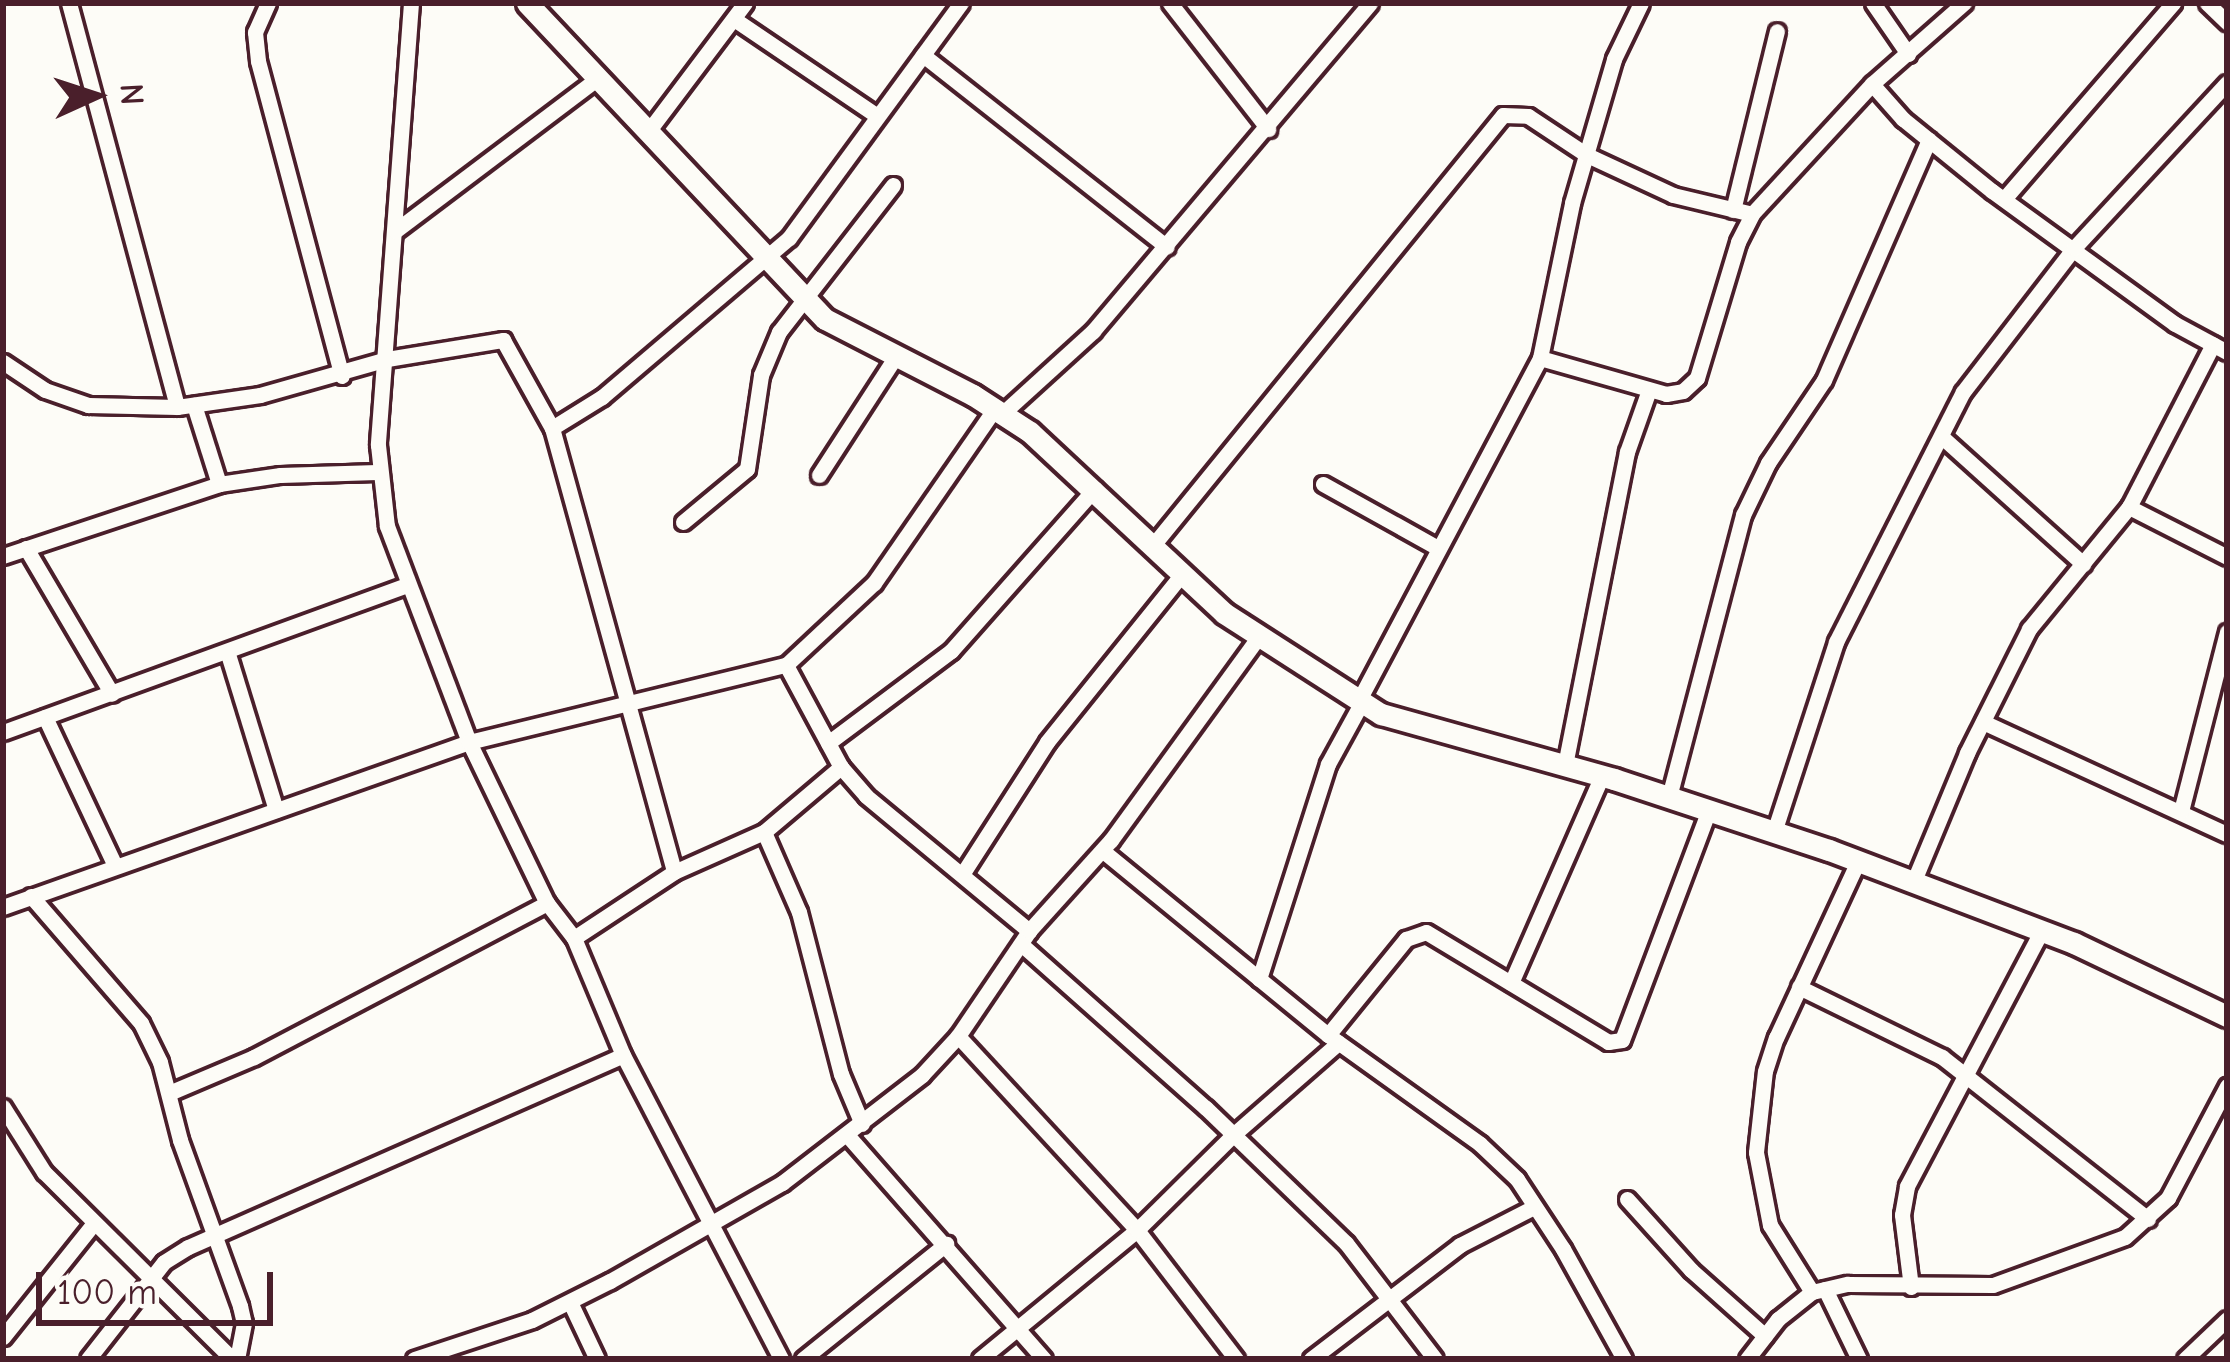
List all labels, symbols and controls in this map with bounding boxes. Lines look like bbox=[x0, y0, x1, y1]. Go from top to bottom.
north arrow bbox=[36, 36, 156, 156]
text: N bbox=[112, 82, 151, 106]
scale bar bbox=[42, 1248, 279, 1322]
text: 100 m bbox=[57, 1272, 157, 1313]

